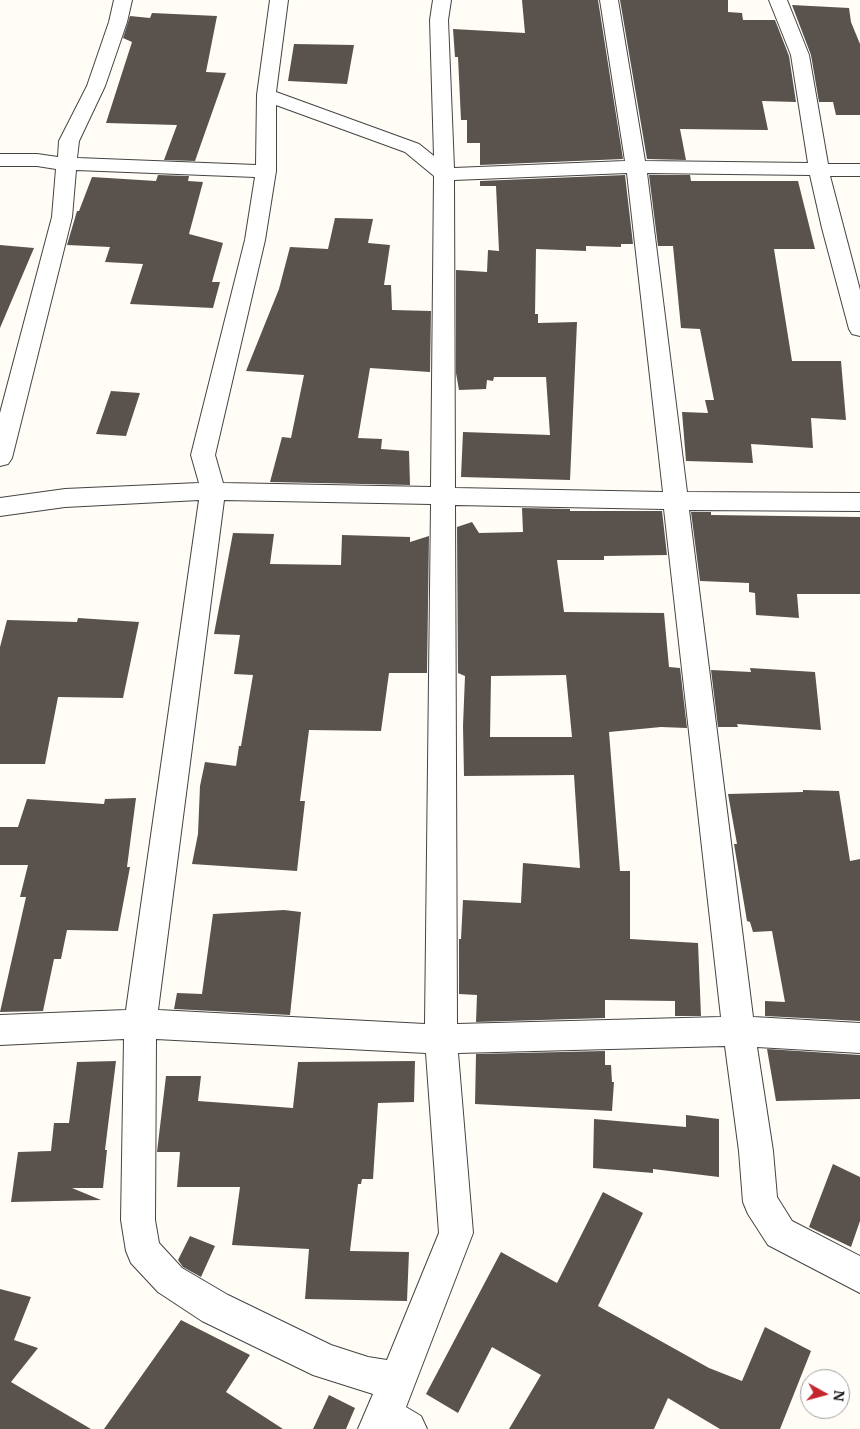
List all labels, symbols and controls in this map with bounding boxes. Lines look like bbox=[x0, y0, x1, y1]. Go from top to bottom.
north arrow bbox=[800, 1369, 850, 1419]
text: N bbox=[829, 1389, 849, 1402]

